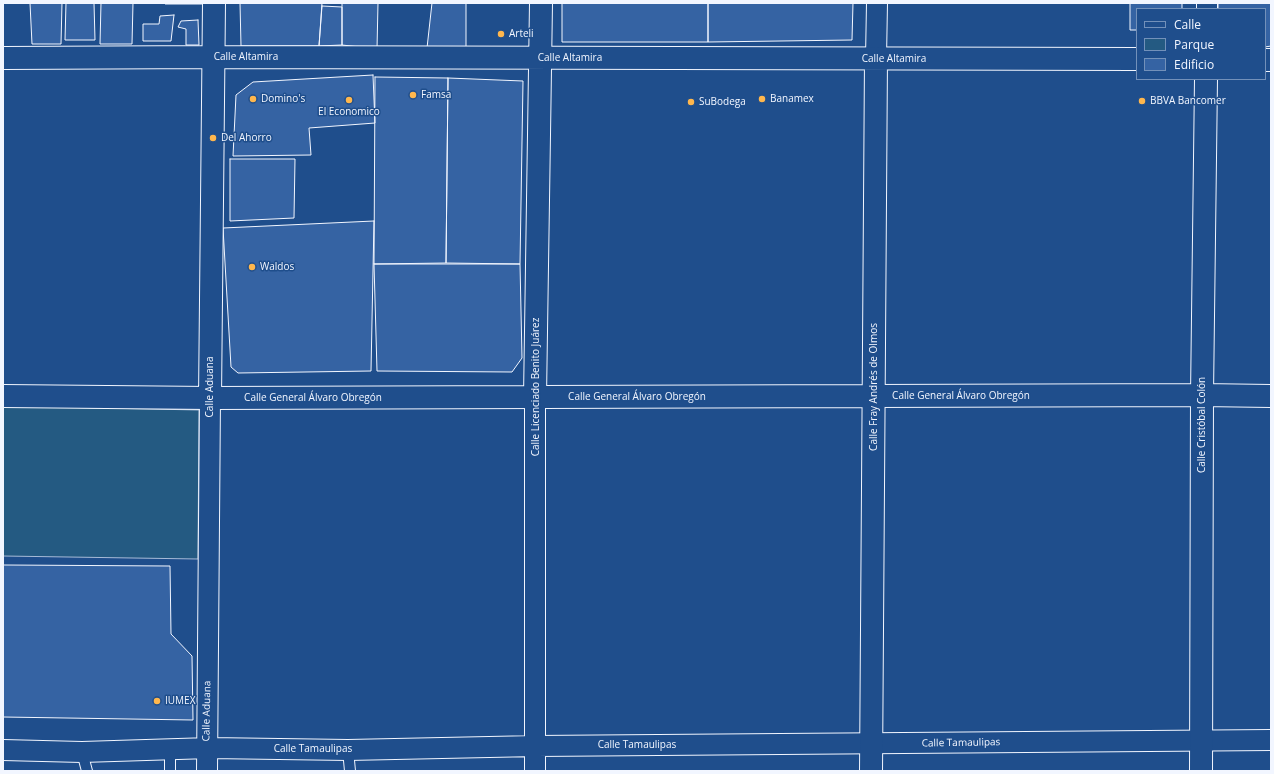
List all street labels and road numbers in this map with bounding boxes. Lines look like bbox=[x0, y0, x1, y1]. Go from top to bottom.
street label: Calle Altamira bbox=[214, 51, 278, 63]
street label: Calle Altamira bbox=[538, 52, 602, 64]
street label: Calle Altamira bbox=[862, 53, 926, 65]
street label: Calle Licenciado Benito Juárez bbox=[530, 318, 542, 456]
street label: Calle Fray Andrés de Olmos bbox=[868, 323, 880, 451]
street label: Calle Aduana bbox=[204, 357, 216, 417]
street label: Calle Cristóbal Colón bbox=[1196, 377, 1208, 473]
street label: Calle General Álvaro Obregón bbox=[892, 390, 1030, 402]
street label: Calle General Álvaro Obregón bbox=[568, 391, 706, 403]
street label: Calle General Álvaro Obregón bbox=[244, 392, 382, 404]
street label: Calle Aduana bbox=[200, 680, 214, 742]
street label: Calle Tamaulipas bbox=[922, 736, 1000, 750]
street label: Calle Tamaulipas bbox=[598, 739, 676, 751]
street label: Calle Tamaulipas bbox=[274, 743, 352, 755]

